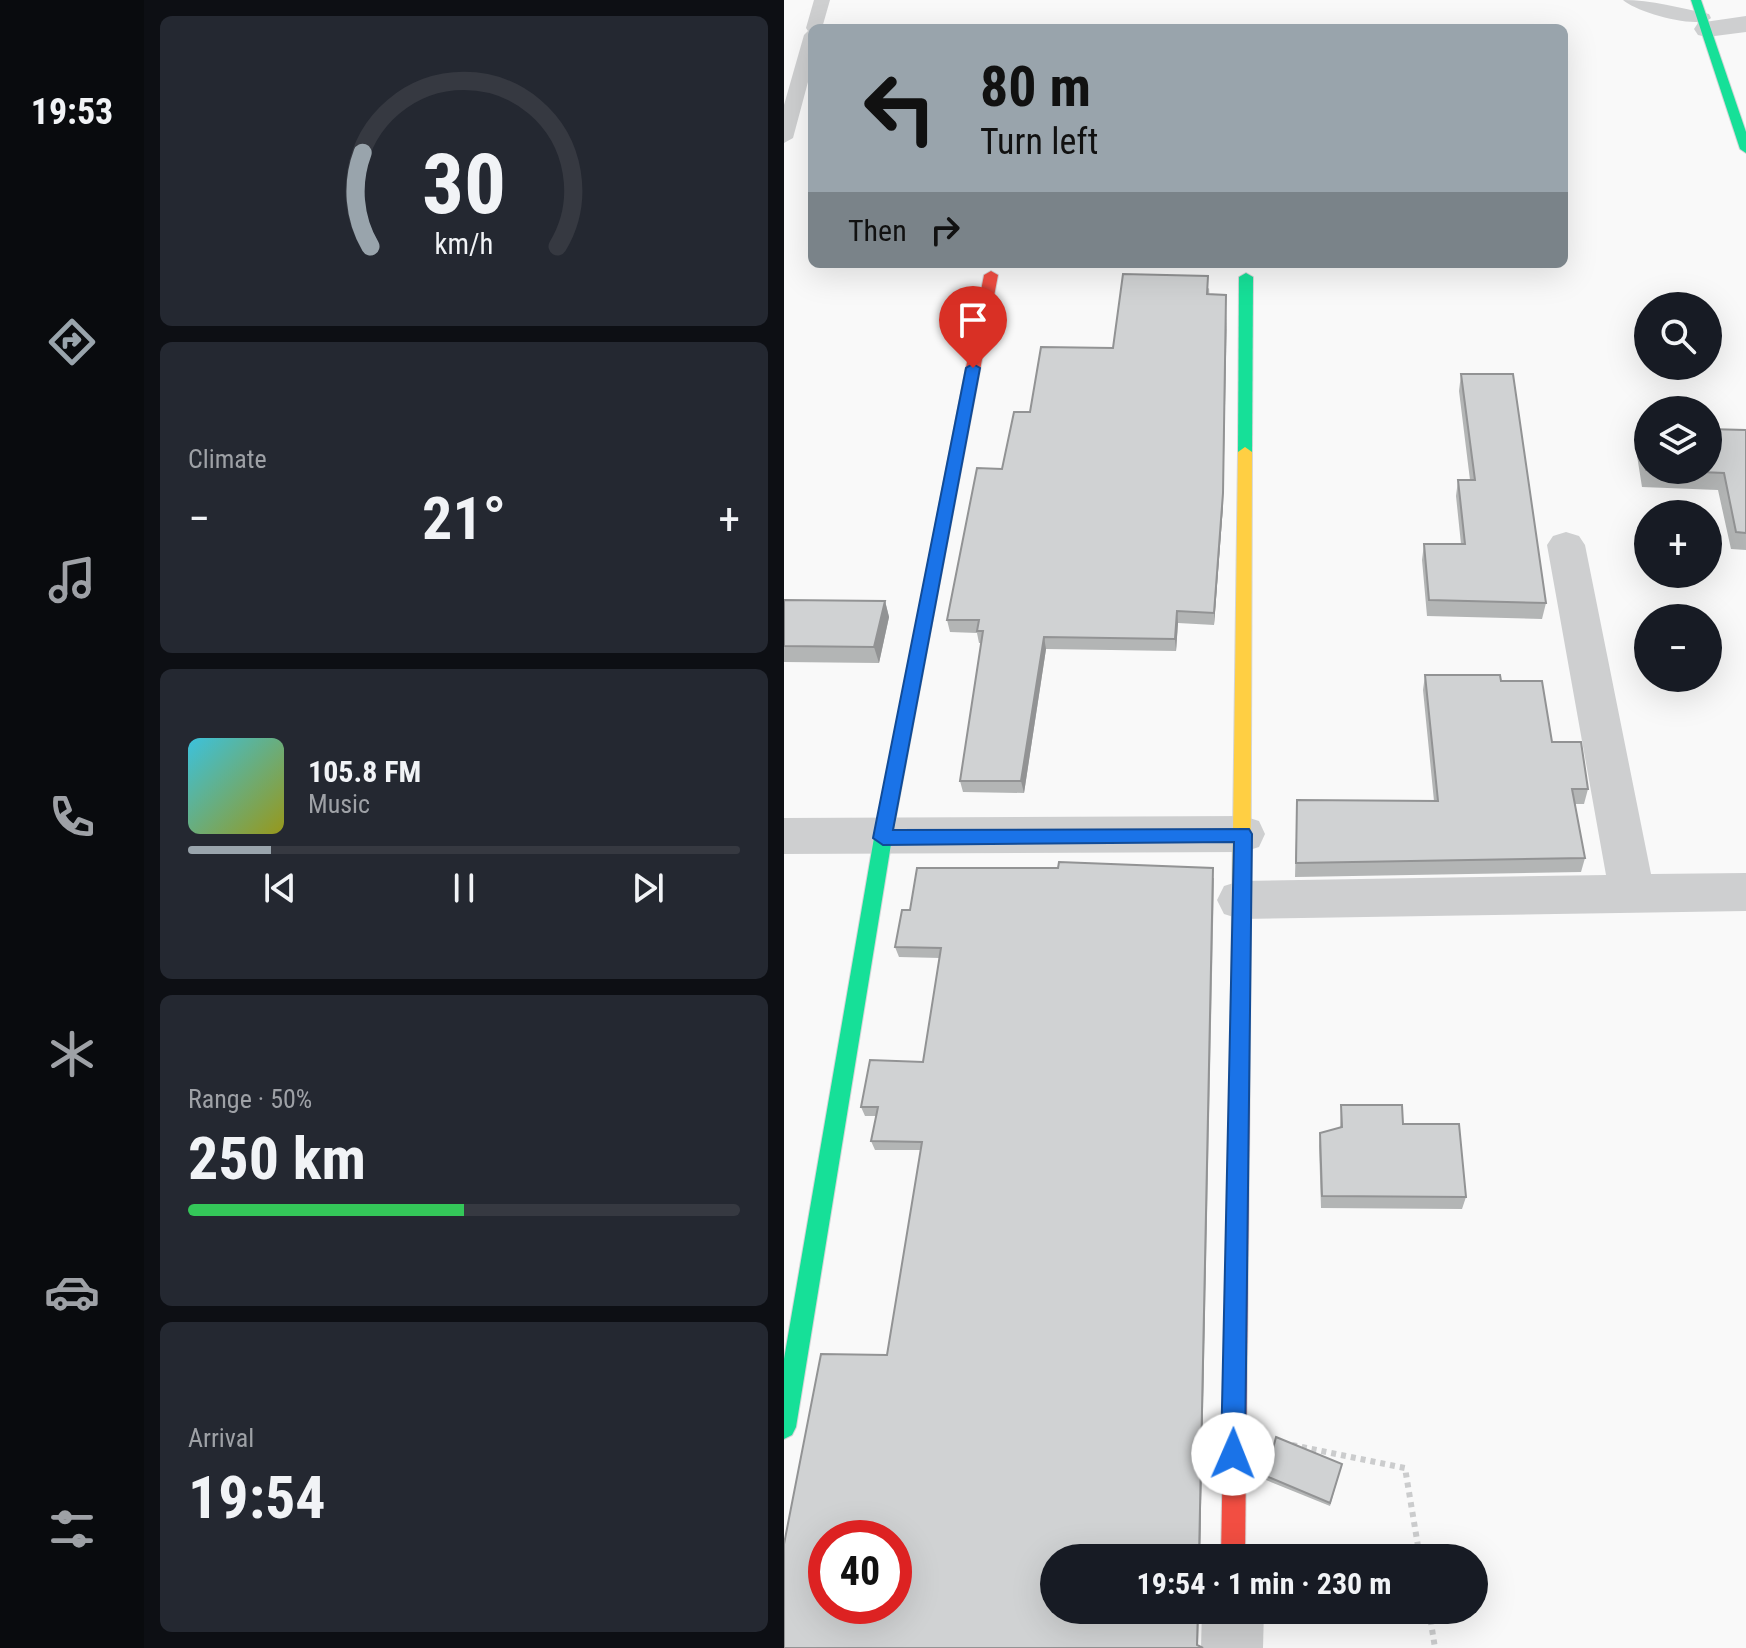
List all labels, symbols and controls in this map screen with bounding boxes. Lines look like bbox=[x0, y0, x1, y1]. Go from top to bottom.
text: 80 m bbox=[980, 54, 1091, 120]
icon: left bbox=[848, 56, 952, 160]
text: 19:53 bbox=[31, 91, 113, 133]
text: Turn left bbox=[980, 121, 1098, 163]
text: 30 bbox=[422, 136, 506, 233]
icon: right bbox=[923, 208, 967, 252]
text: Then bbox=[848, 213, 907, 248]
text: km/h bbox=[435, 227, 493, 261]
pin bbox=[939, 286, 1007, 368]
map controls bbox=[1634, 292, 1722, 692]
button: search bbox=[1634, 292, 1722, 380]
icon: arrive bbox=[951, 298, 995, 342]
icon: directions bbox=[44, 314, 100, 370]
button: layers bbox=[1634, 396, 1722, 484]
text: Climate bbox=[188, 444, 267, 474]
text: 21° bbox=[422, 483, 506, 554]
text: − bbox=[188, 493, 210, 545]
text: + bbox=[718, 493, 740, 545]
button: + bbox=[1634, 500, 1722, 588]
icon: music bbox=[44, 552, 100, 608]
button: − bbox=[1634, 604, 1722, 692]
text: 105.8 FM bbox=[308, 754, 421, 789]
icon: phone bbox=[44, 789, 100, 845]
text: Music bbox=[308, 789, 370, 819]
icon: previous bbox=[258, 866, 302, 910]
icon: pause bbox=[442, 866, 486, 910]
icon: next bbox=[626, 866, 670, 910]
icon: climate bbox=[44, 1026, 100, 1082]
text: Range · 50% bbox=[188, 1084, 312, 1114]
text: 250 km bbox=[188, 1123, 366, 1194]
icon: car bbox=[44, 1264, 100, 1320]
position arrow bbox=[1191, 1412, 1275, 1496]
text: Arrival bbox=[188, 1423, 254, 1453]
text: 19:54 bbox=[188, 1462, 326, 1533]
icon: filters bbox=[44, 1501, 100, 1557]
speed limit sign: 40 bbox=[808, 1520, 912, 1624]
text: 19:54 · 1 min · 230 m bbox=[1137, 1566, 1391, 1601]

